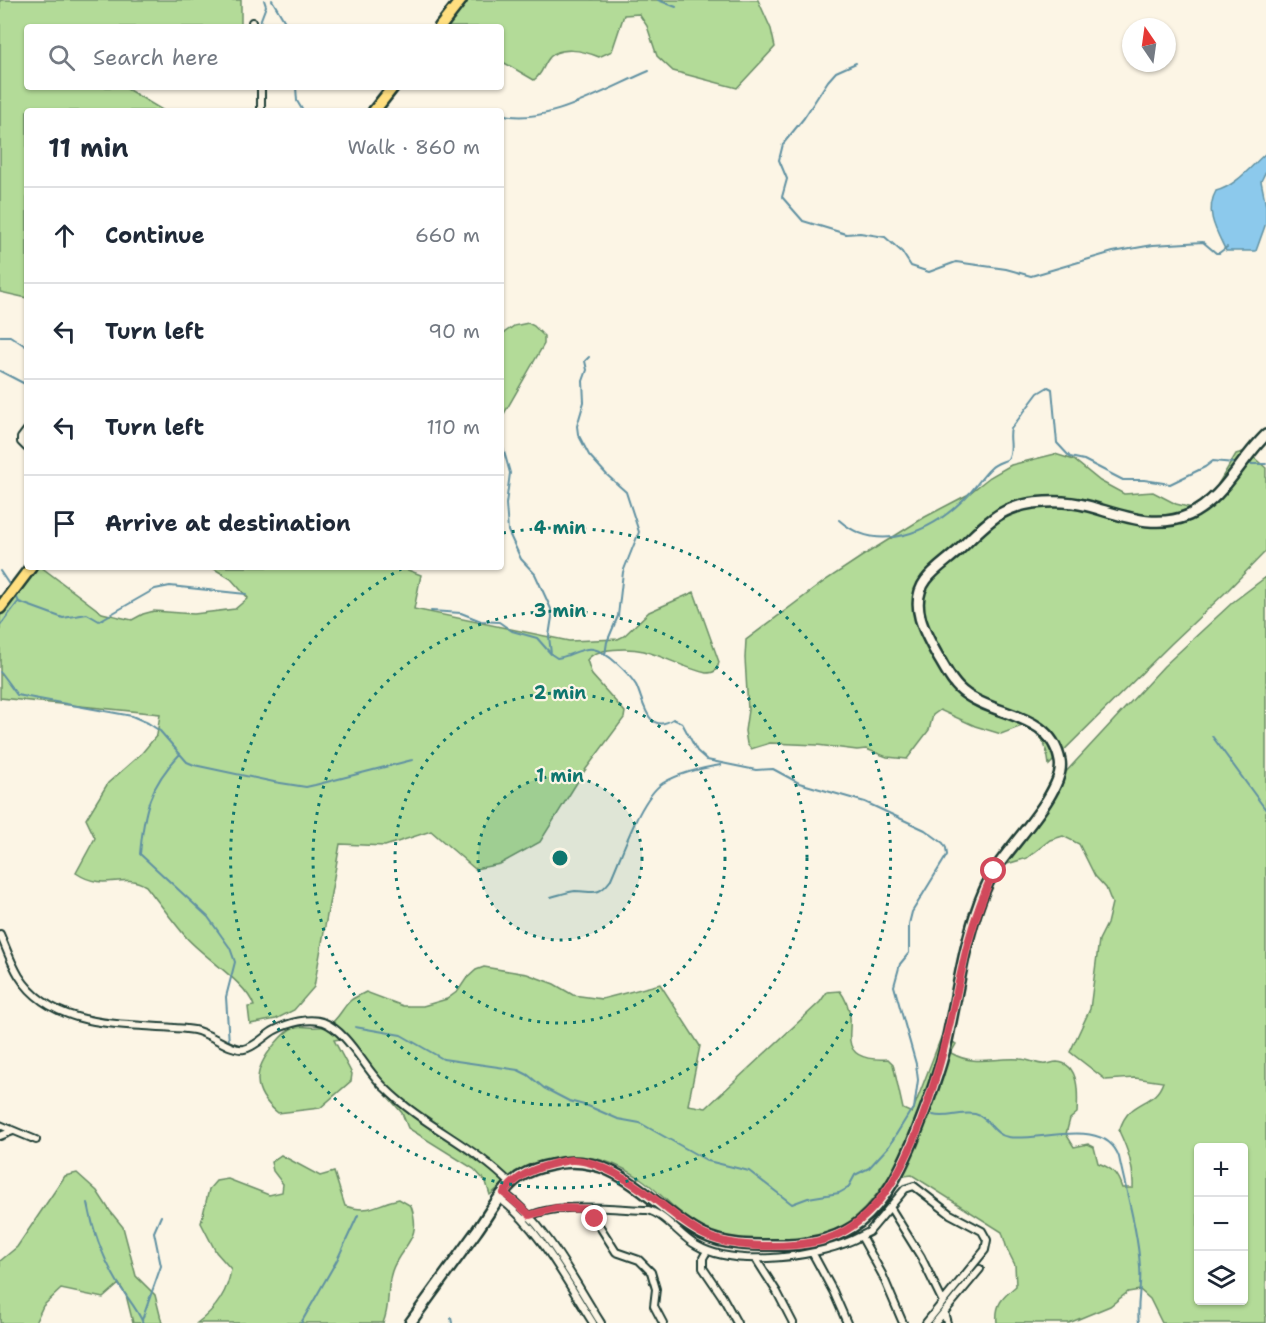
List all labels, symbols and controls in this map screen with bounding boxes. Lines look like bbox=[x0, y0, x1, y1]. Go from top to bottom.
north arrow bbox=[1122, 18, 1176, 72]
search box bbox=[24, 24, 504, 90]
icon: search bbox=[45, 41, 78, 74]
text: Search here bbox=[93, 43, 219, 72]
text: 11 min bbox=[48, 130, 129, 165]
text: Walk · 860 m bbox=[347, 134, 480, 160]
icon: ahead bbox=[48, 219, 81, 252]
text: Continue bbox=[105, 221, 205, 250]
text: 660 m bbox=[415, 222, 480, 248]
icon: left bbox=[48, 315, 81, 348]
text: Turn left bbox=[105, 317, 204, 346]
text: 90 m bbox=[428, 318, 480, 344]
icon: left bbox=[48, 411, 81, 444]
text: Turn left bbox=[105, 413, 204, 442]
text: 110 m bbox=[426, 414, 480, 440]
icon: arrive bbox=[48, 507, 81, 540]
text: Arrive at destination bbox=[105, 509, 351, 538]
text: 4 min bbox=[534, 516, 586, 540]
text: 3 min bbox=[534, 599, 586, 623]
text: 2 min bbox=[534, 681, 586, 705]
text: 1 min bbox=[536, 764, 584, 788]
centre of rings bbox=[550, 848, 570, 868]
route start bbox=[980, 857, 1006, 883]
map controls bbox=[1194, 1143, 1248, 1305]
button: + bbox=[1194, 1143, 1248, 1197]
button: − bbox=[1194, 1197, 1248, 1251]
route end bbox=[581, 1205, 607, 1231]
button: layers bbox=[1194, 1251, 1248, 1305]

